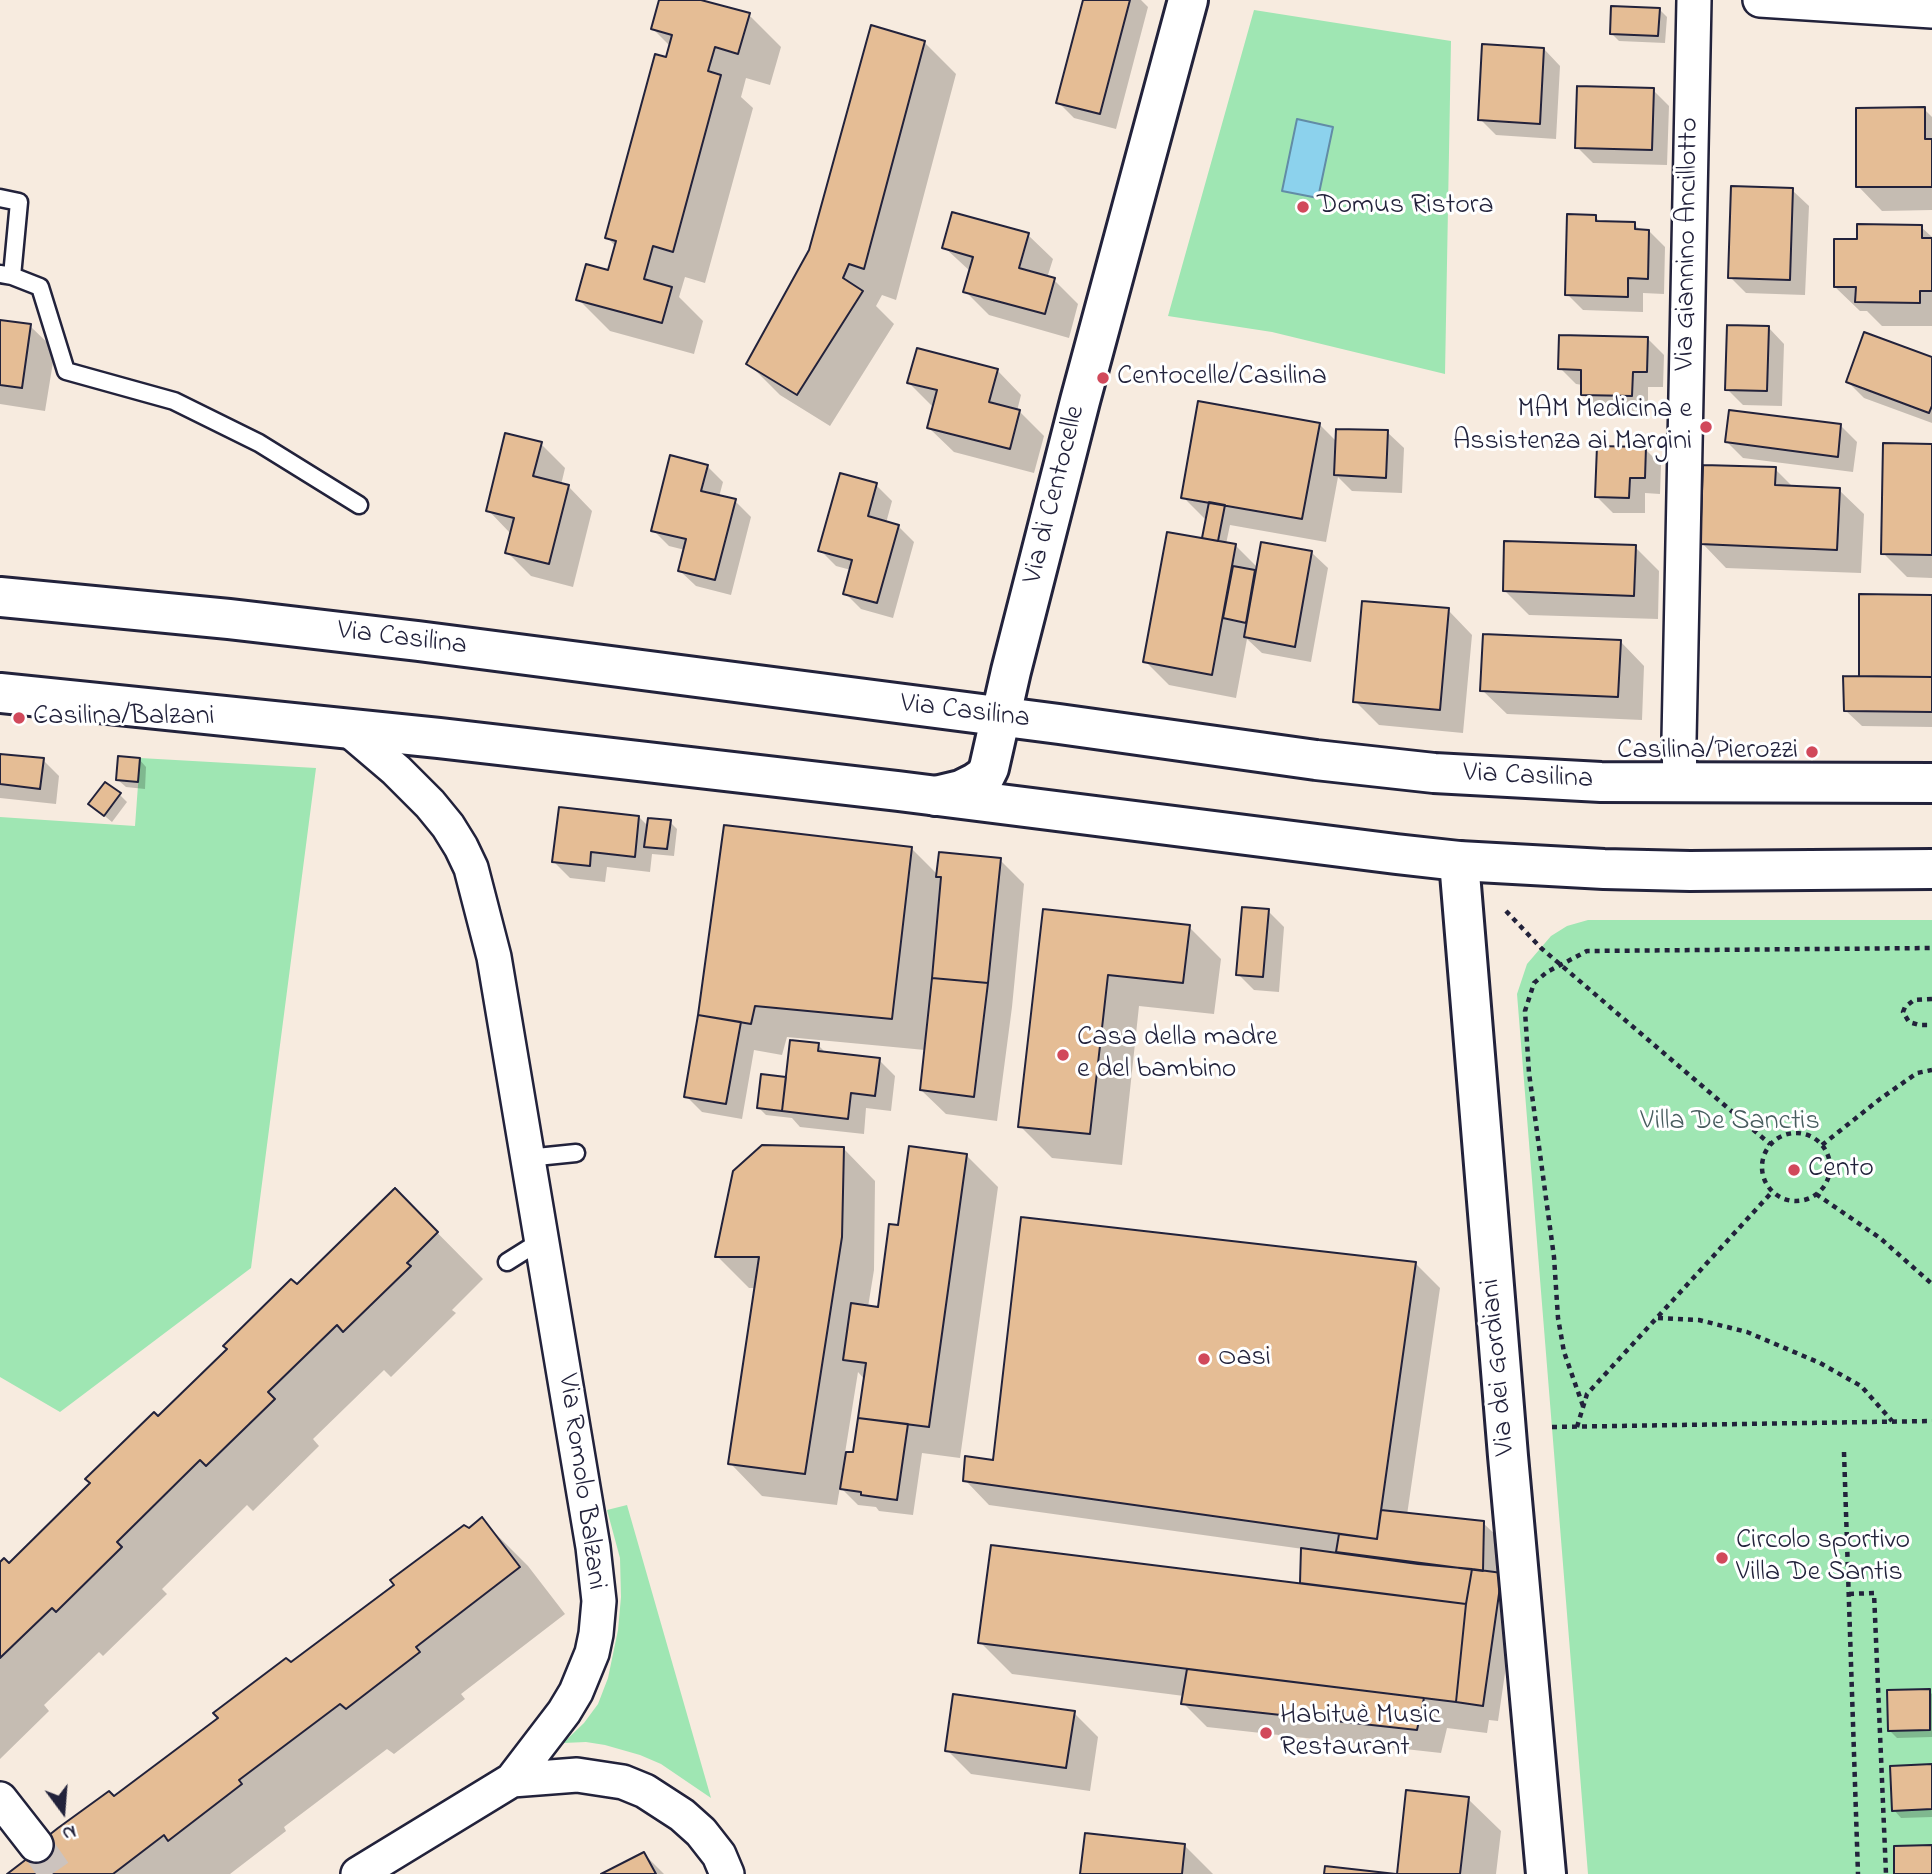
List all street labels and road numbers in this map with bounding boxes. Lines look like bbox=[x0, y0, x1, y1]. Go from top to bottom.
street label: Via Giannino Ancillotto bbox=[1670, 117, 1708, 371]
street label: Via di Centocelle bbox=[1018, 403, 1094, 587]
street label: Via Casilina bbox=[335, 615, 469, 665]
street label: Via Casilina bbox=[898, 688, 1032, 738]
street label: Via Casilina bbox=[1462, 758, 1594, 798]
street label: Via dei Gordiani bbox=[1476, 1277, 1524, 1457]
street label: Via Romolo Balzani bbox=[548, 1372, 612, 1592]

